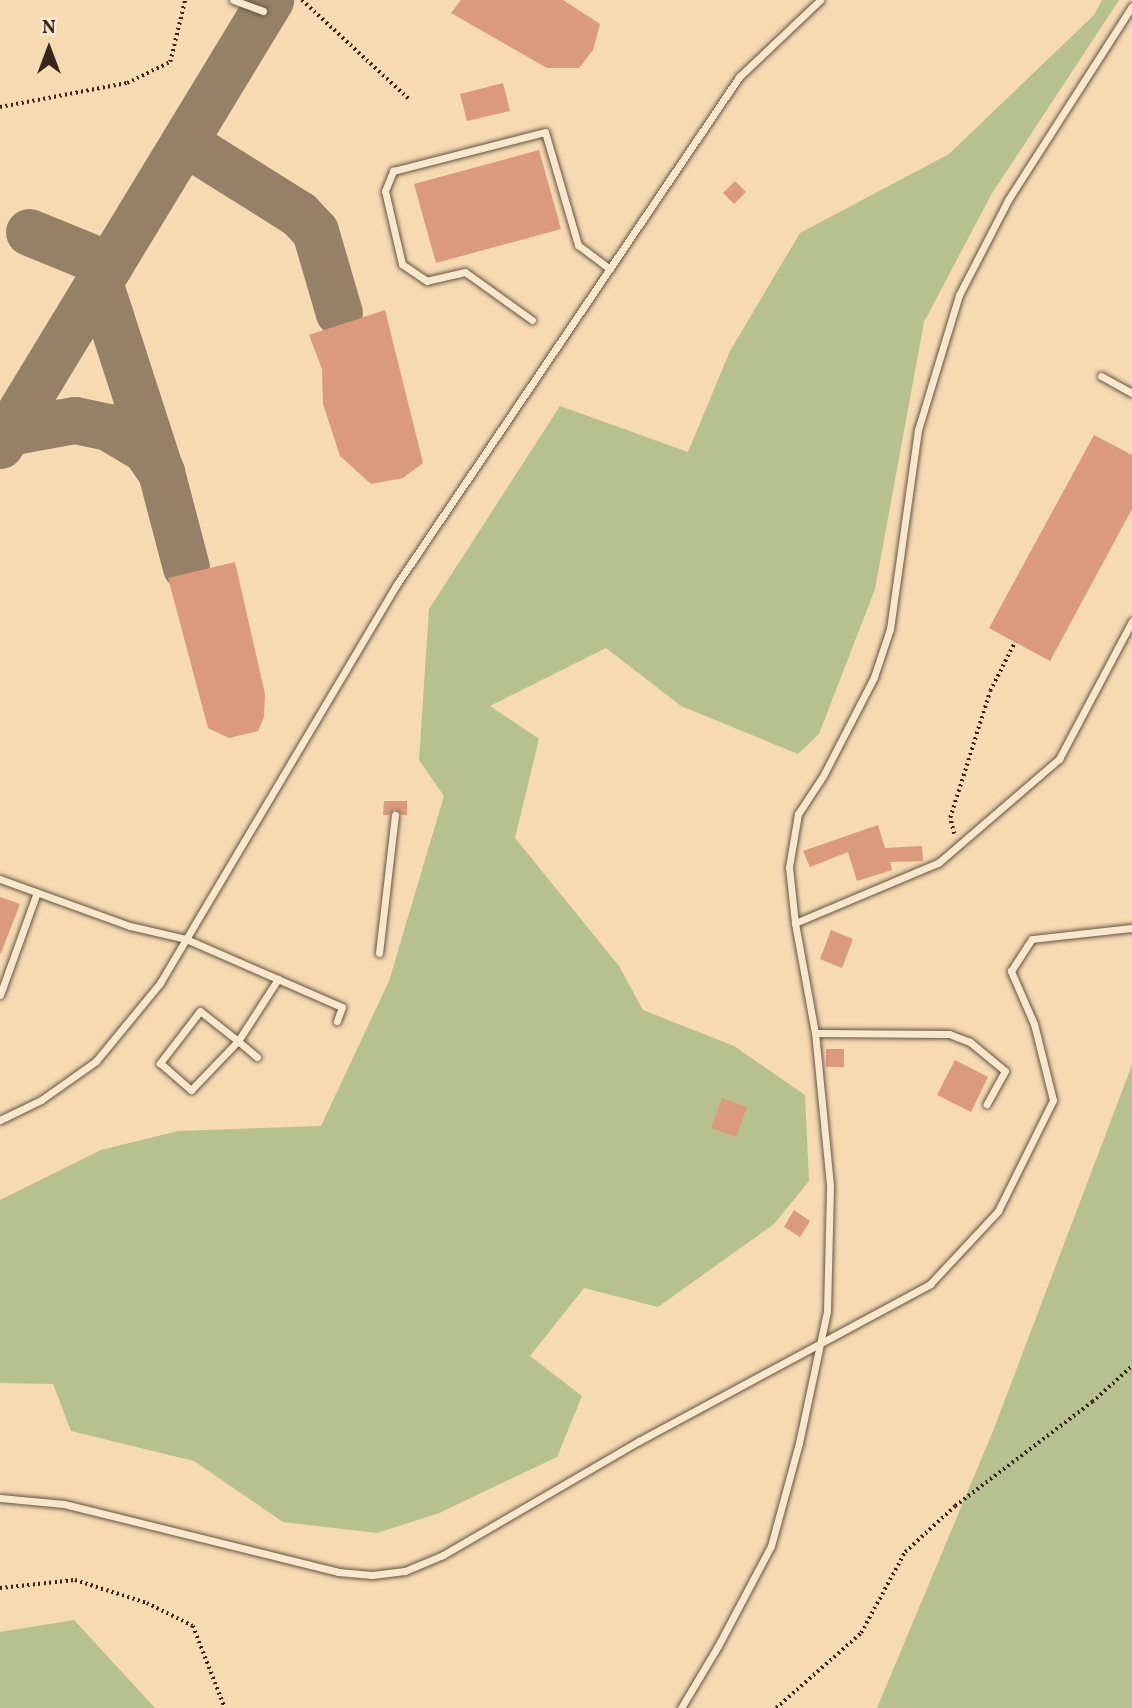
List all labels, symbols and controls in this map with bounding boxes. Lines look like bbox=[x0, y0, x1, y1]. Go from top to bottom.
north arrow bbox=[14, 14, 84, 84]
text: N bbox=[42, 15, 56, 41]

